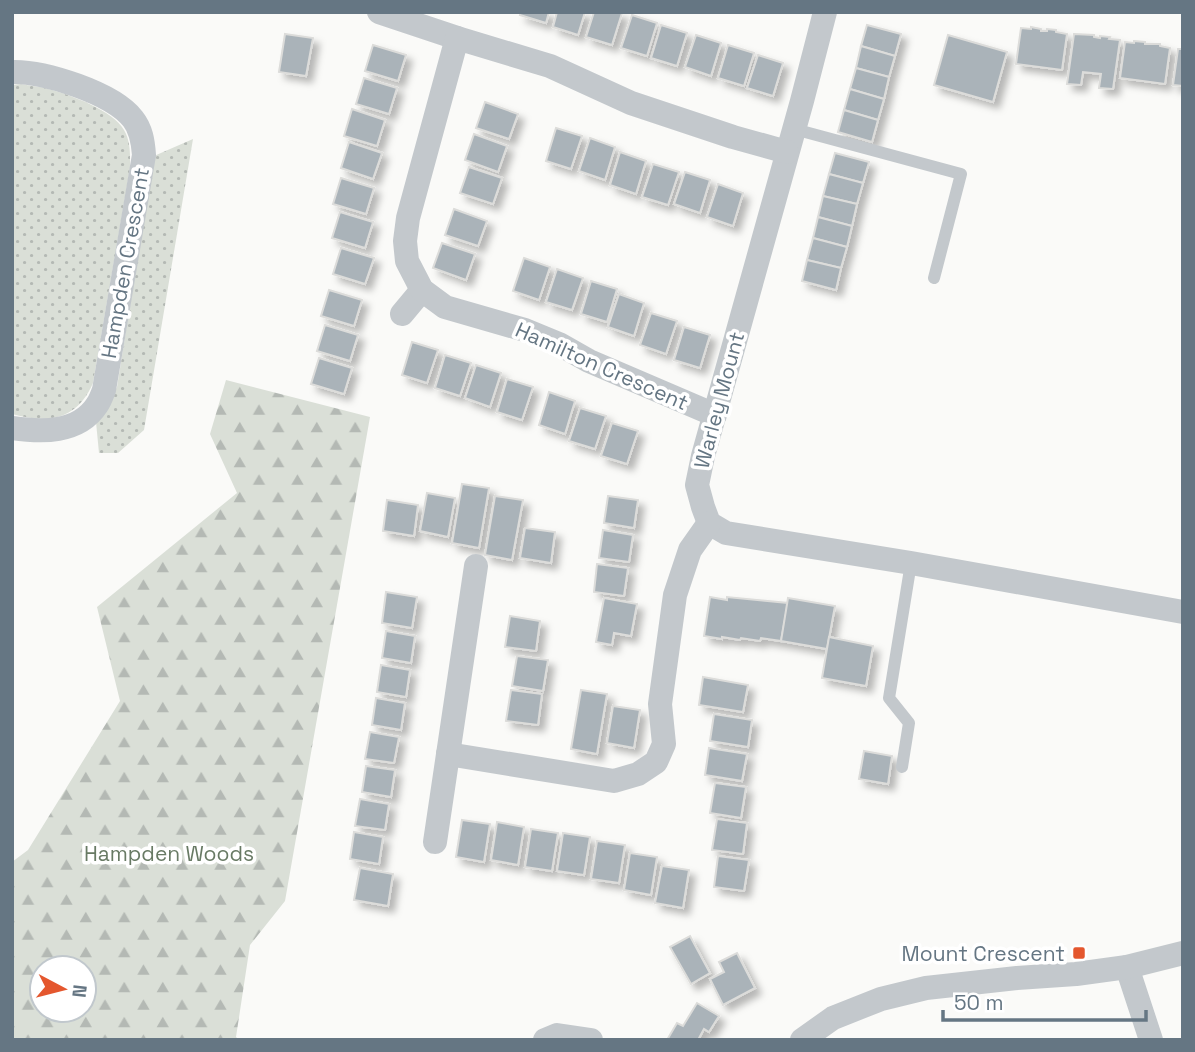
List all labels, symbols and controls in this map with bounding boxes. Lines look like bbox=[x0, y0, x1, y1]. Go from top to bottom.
street label: Hampden Crescent bbox=[95, 165, 155, 361]
street label: Hamilton Crescent bbox=[511, 316, 693, 416]
street label: Warley Mount bbox=[688, 329, 750, 471]
park label: Hampden Woods bbox=[84, 840, 254, 867]
place label: Mount Crescent bbox=[902, 940, 1065, 967]
marker: Mount Crescent bbox=[1071, 945, 1087, 961]
north arrow bbox=[28, 954, 98, 1024]
scale bar bbox=[943, 978, 1146, 1022]
text: N bbox=[66, 983, 93, 999]
text: 50 m bbox=[954, 989, 1004, 1016]

